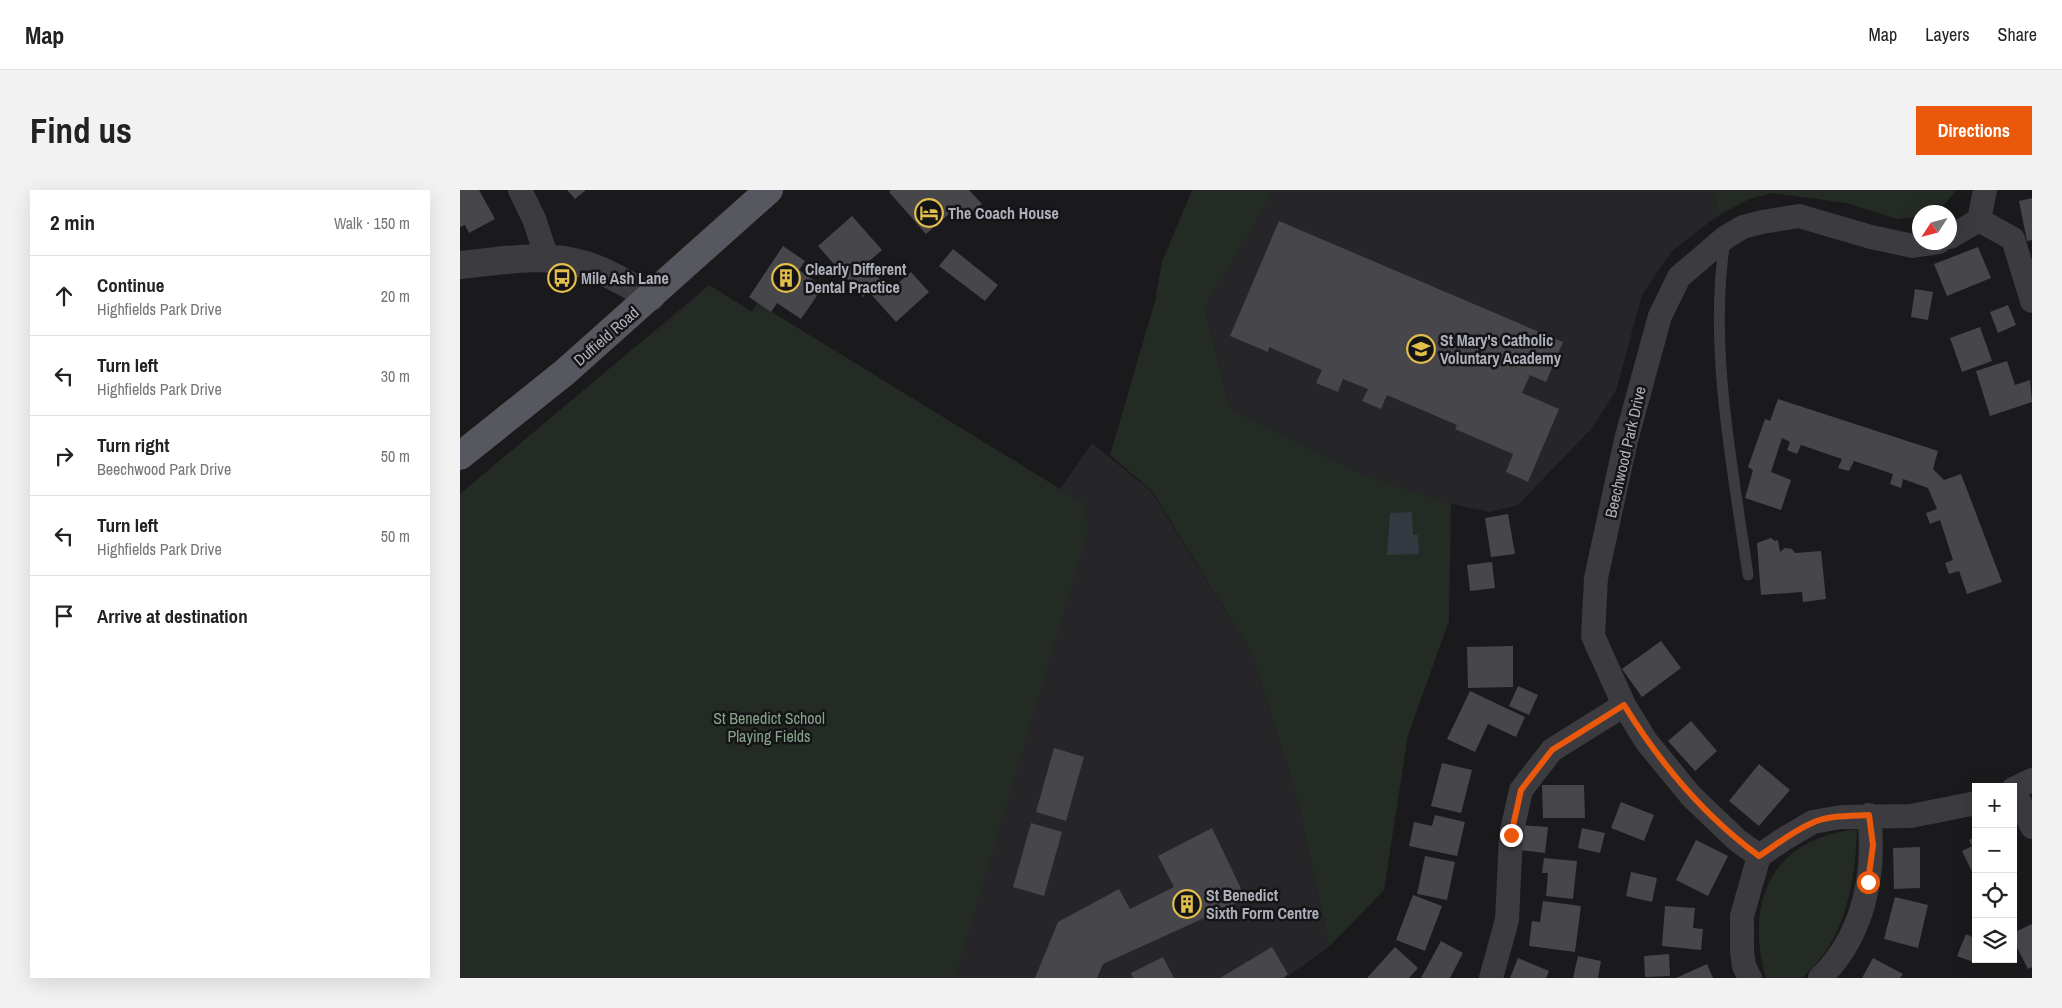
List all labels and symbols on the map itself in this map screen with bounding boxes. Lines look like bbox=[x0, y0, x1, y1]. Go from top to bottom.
hotel icon: The Coach House bbox=[914, 198, 944, 228]
place label: The Coach House bbox=[948, 202, 1059, 224]
north arrow bbox=[1912, 205, 1957, 250]
place label: Clearly Different Dental Practice bbox=[805, 258, 907, 298]
bus stop icon: Mile Ash Lane bbox=[547, 263, 577, 293]
building icon: Clearly Different Dental Practice bbox=[771, 263, 801, 293]
place label: Mile Ash Lane bbox=[581, 267, 669, 289]
street label: Duffield Road bbox=[569, 301, 643, 371]
place label: St Mary's Catholic Voluntary Academy bbox=[1440, 329, 1562, 369]
school or university icon: St Mary's Catholic Voluntary Academy bbox=[1406, 334, 1436, 364]
street label: Beechwood Park Drive bbox=[1599, 384, 1651, 520]
park label: St Benedict School Playing Fields bbox=[713, 707, 825, 747]
route end bbox=[1500, 824, 1523, 847]
route start bbox=[1857, 871, 1880, 894]
place label: St Benedict Sixth Form Centre bbox=[1206, 884, 1319, 924]
building icon: St Benedict Sixth Form Centre bbox=[1172, 889, 1202, 919]

